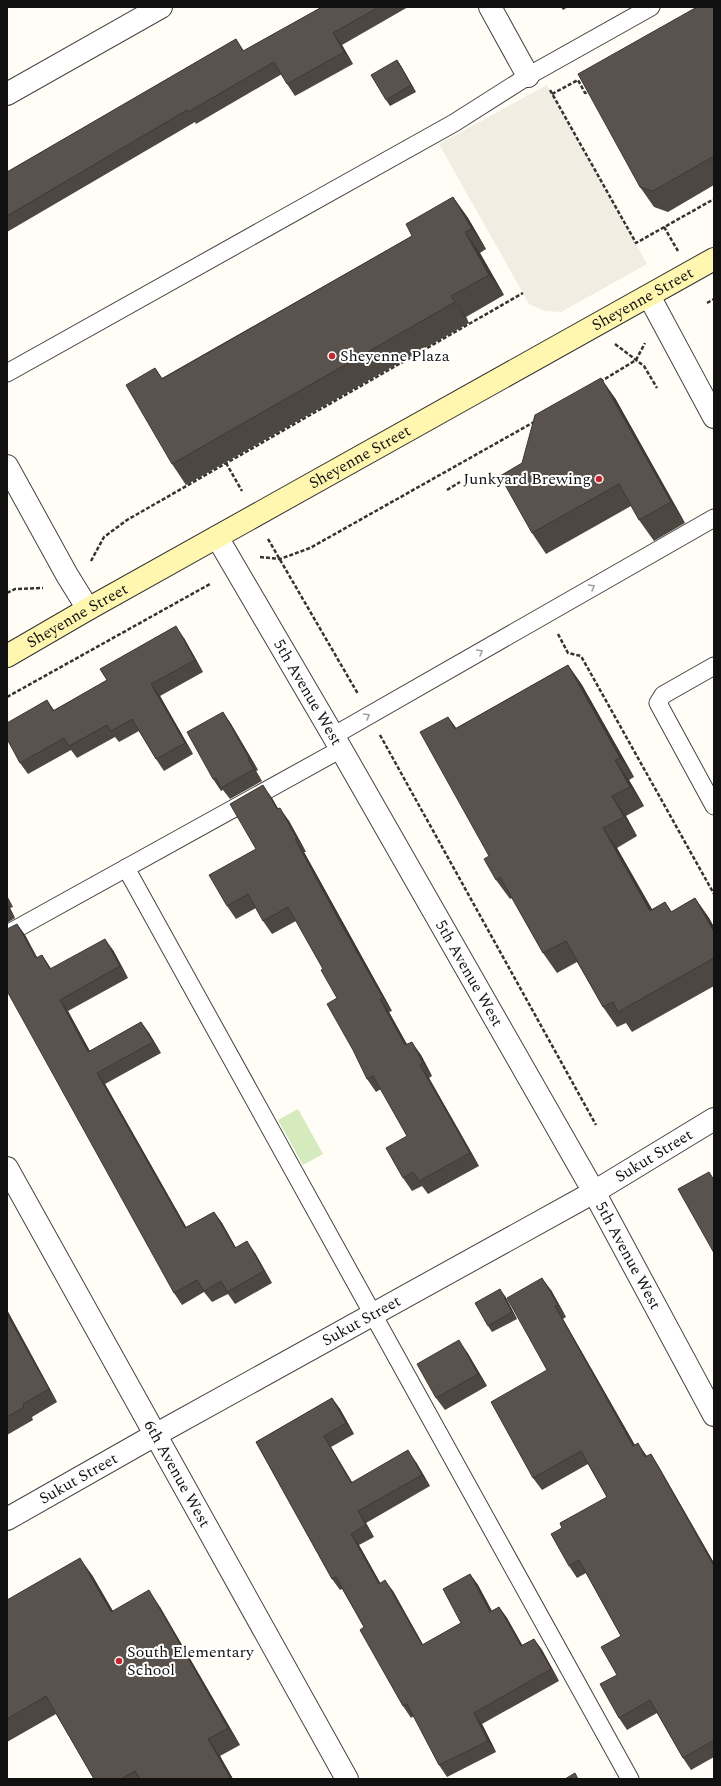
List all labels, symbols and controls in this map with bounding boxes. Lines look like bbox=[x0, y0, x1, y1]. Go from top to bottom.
street label: Sheyenne Street bbox=[587, 261, 698, 337]
place label: Sheyenne Plaza bbox=[340, 344, 450, 368]
marker: Sheyenne Plaza bbox=[327, 351, 337, 361]
street label: Sheyenne Street bbox=[304, 419, 415, 495]
place label: Junkyard Brewing bbox=[463, 467, 591, 491]
marker: Junkyard Brewing bbox=[594, 474, 604, 484]
street label: Sheyenne Street bbox=[22, 577, 133, 654]
one-way arrow bbox=[588, 584, 596, 591]
street label: 5th Avenue West bbox=[267, 635, 349, 750]
one-way arrow bbox=[476, 649, 483, 656]
one-way arrow bbox=[363, 714, 370, 721]
street label: 5th Avenue West bbox=[429, 916, 509, 1031]
street label: Sukut Street bbox=[610, 1123, 698, 1188]
street label: 5th Avenue West bbox=[589, 1197, 667, 1314]
street label: Sukut Street bbox=[317, 1289, 405, 1352]
street label: 6th Avenue West bbox=[138, 1416, 217, 1532]
street label: Sukut Street bbox=[35, 1446, 122, 1510]
place label: South Elementary School bbox=[127, 1640, 255, 1682]
marker: South Elementary School bbox=[114, 1656, 124, 1666]

